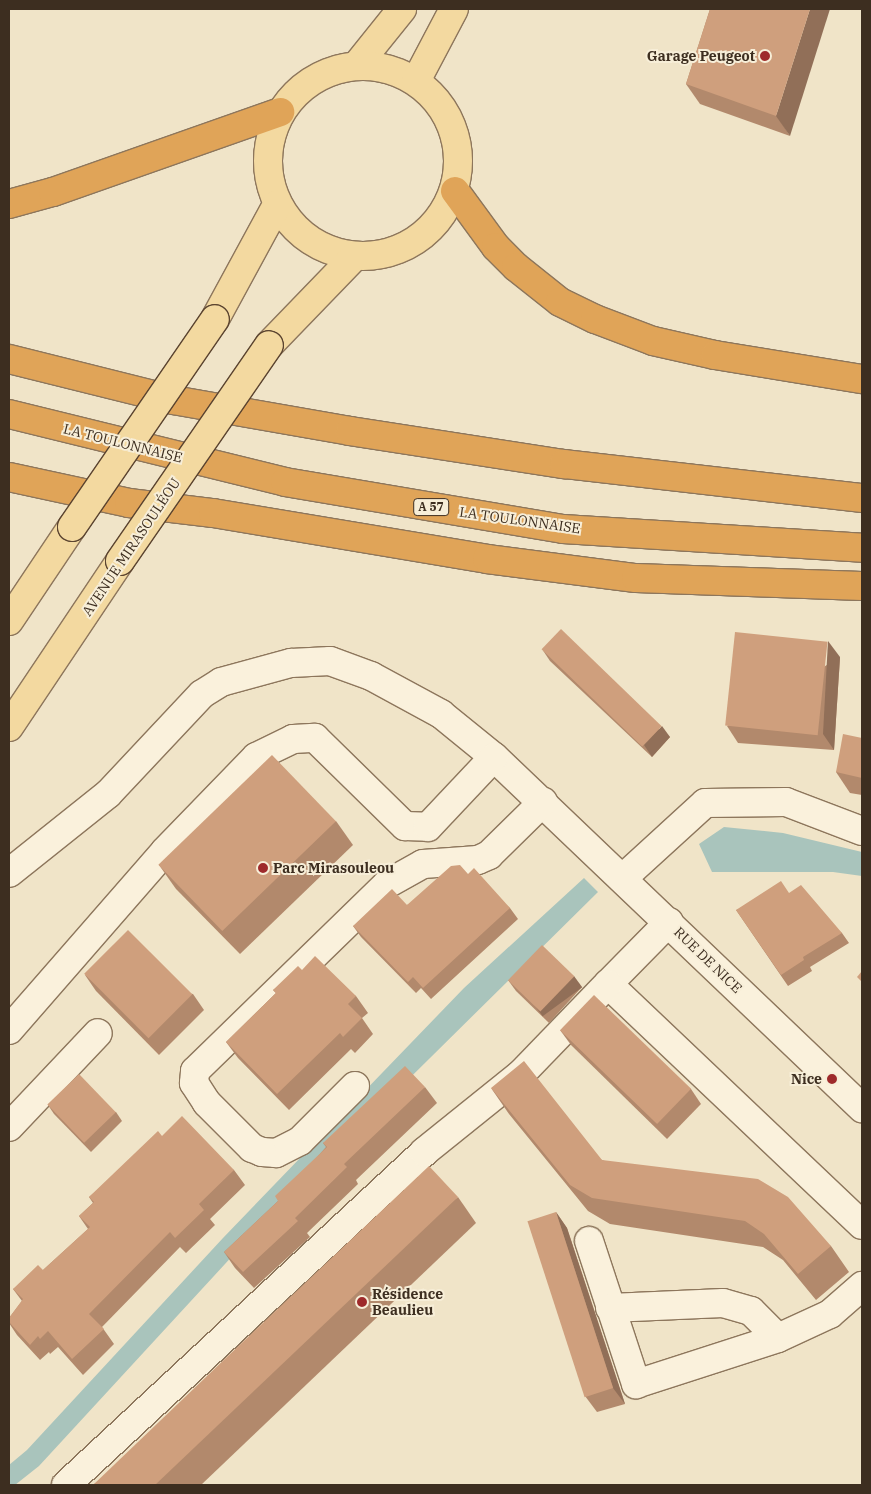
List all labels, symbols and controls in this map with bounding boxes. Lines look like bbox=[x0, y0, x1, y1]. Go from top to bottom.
place label: Garage Peugeot bbox=[647, 48, 755, 64]
marker: Garage Peugeot bbox=[759, 50, 771, 62]
street label: LA TOULONNAISE bbox=[62, 420, 184, 466]
street label: AVENUE MIRASOULÉOU bbox=[78, 475, 184, 619]
road number: A 57 bbox=[412, 498, 450, 516]
street label: LA TOULONNAISE bbox=[458, 503, 582, 537]
place label: Parc Mirasouleou bbox=[273, 860, 394, 876]
marker: Parc Mirasouleou bbox=[257, 862, 269, 874]
street label: RUE DE NICE bbox=[671, 924, 745, 996]
place label: Nice bbox=[791, 1071, 822, 1087]
marker: Nice bbox=[826, 1073, 838, 1085]
place label: Résidence Beaulieu bbox=[372, 1286, 443, 1318]
marker: Résidence Beaulieu bbox=[356, 1296, 368, 1308]

